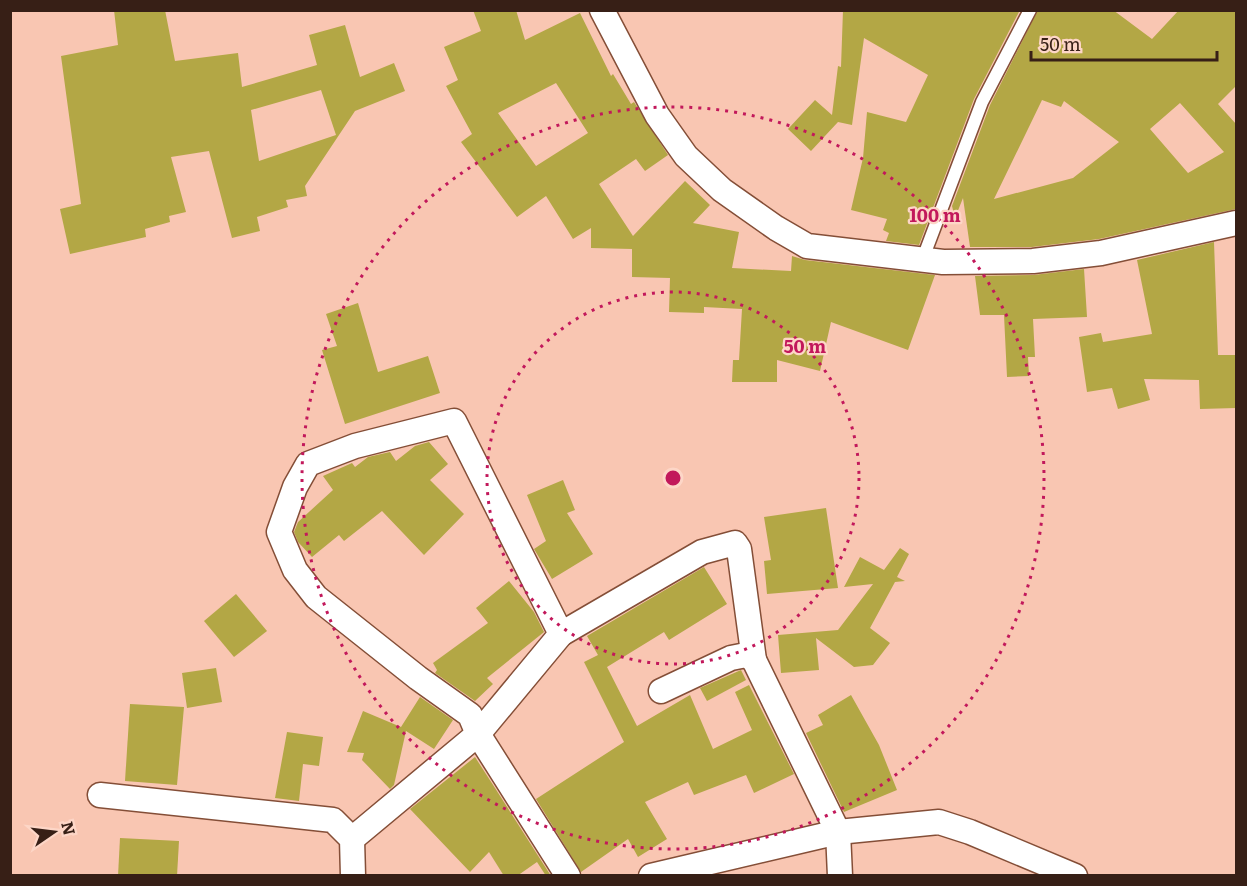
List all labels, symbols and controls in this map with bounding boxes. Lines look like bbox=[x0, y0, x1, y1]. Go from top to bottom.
scale bar bbox=[1031, 24, 1217, 62]
text: 50 m bbox=[1040, 30, 1081, 57]
text: 100 m bbox=[909, 201, 961, 228]
text: 50 m bbox=[784, 332, 826, 359]
centre of rings bbox=[663, 468, 683, 488]
north arrow bbox=[24, 802, 84, 862]
text: N bbox=[56, 819, 83, 838]

